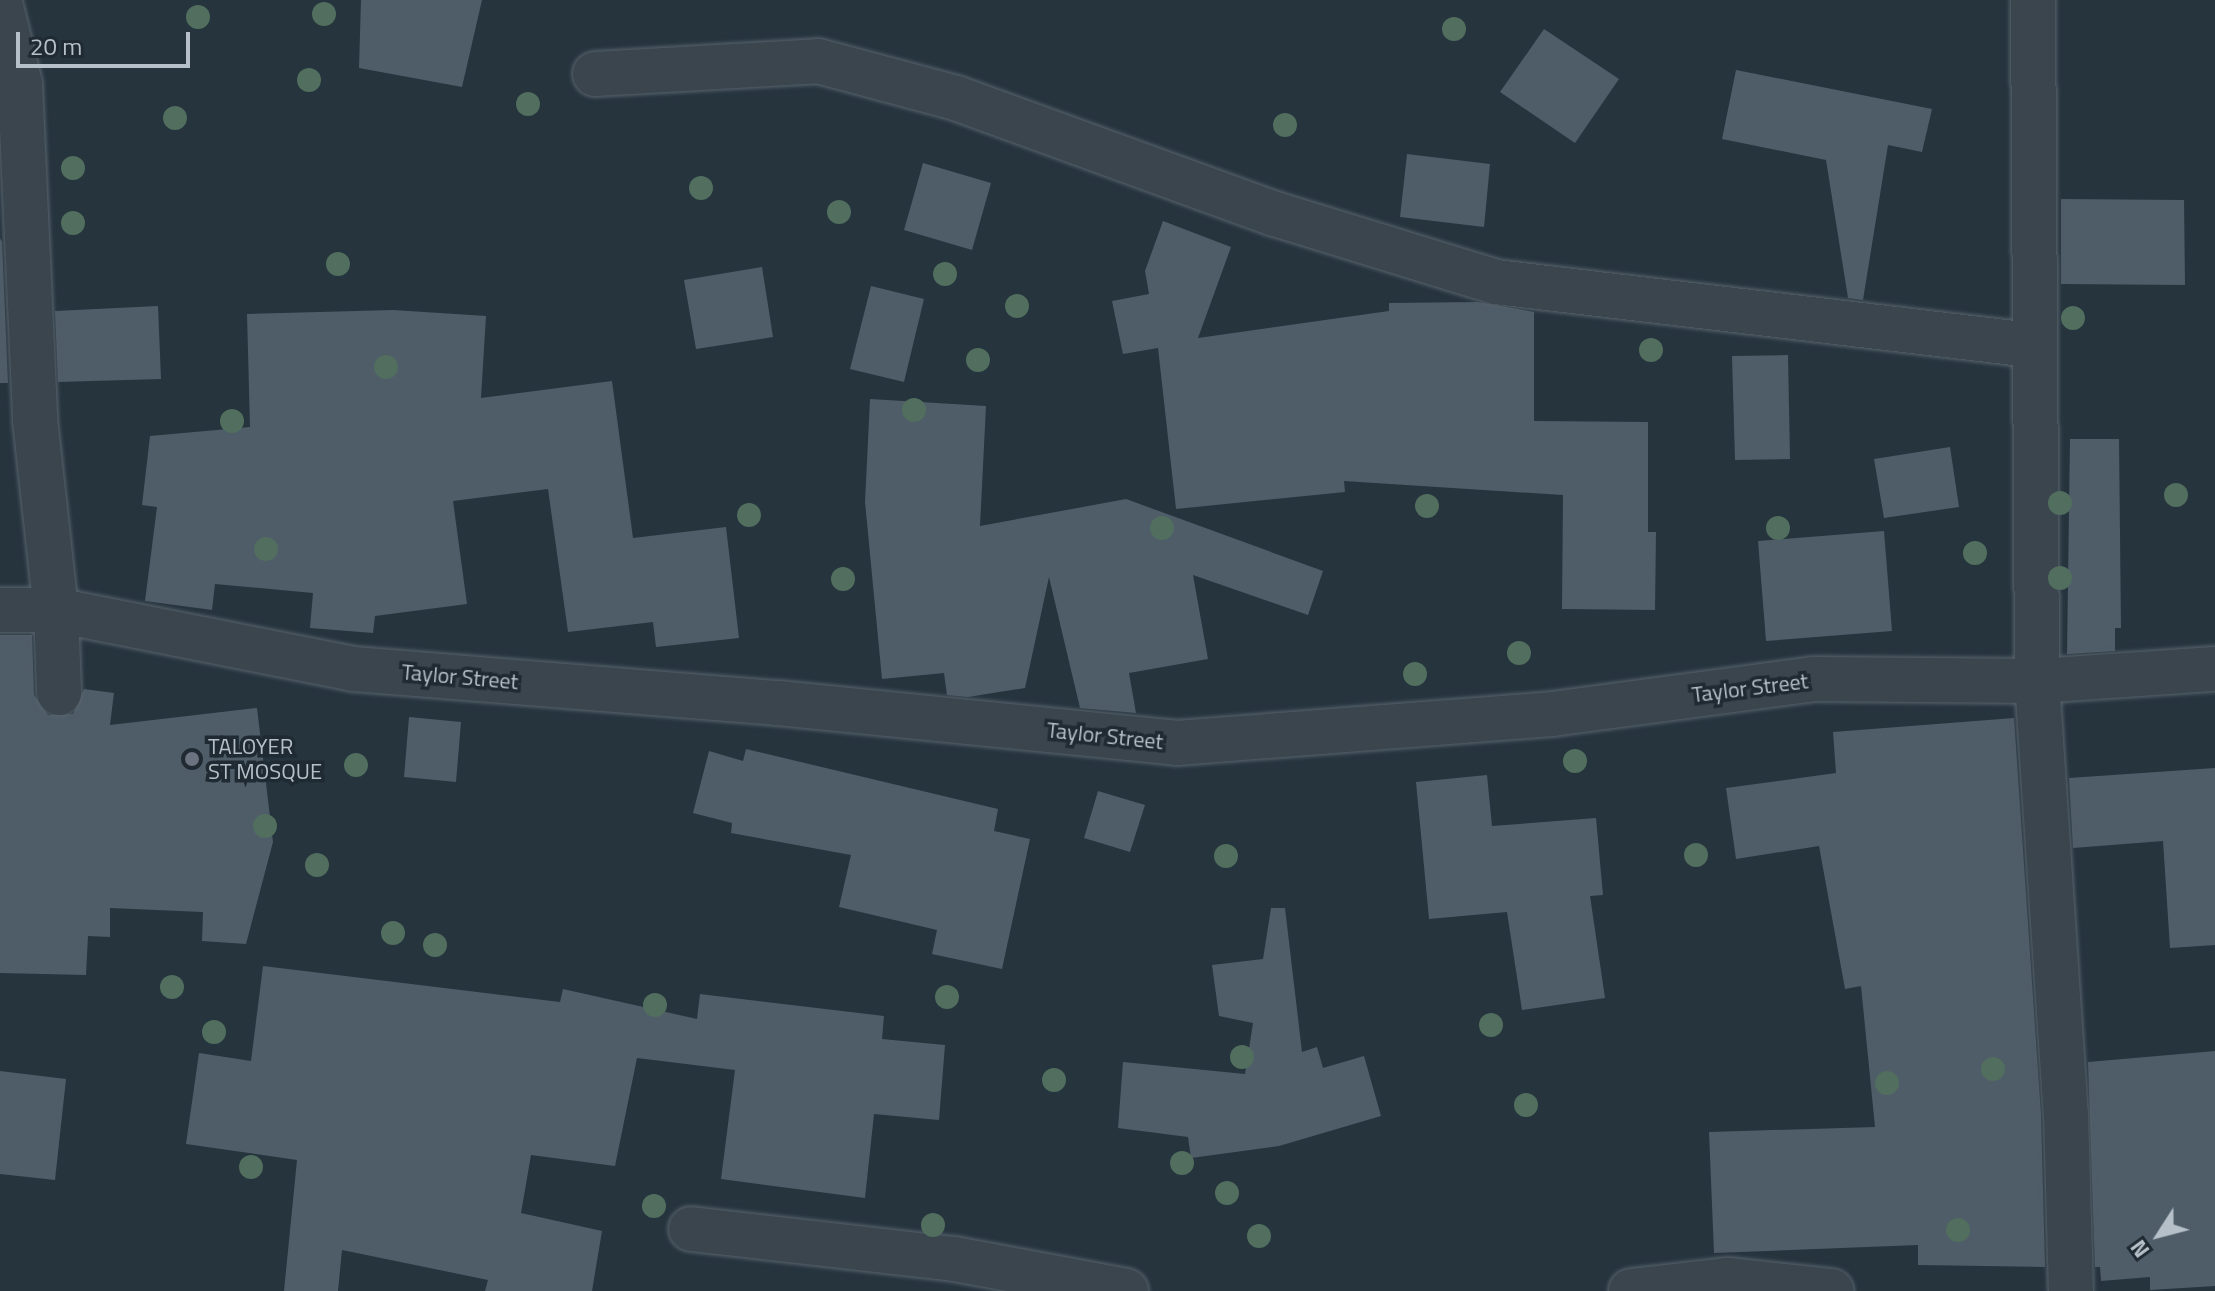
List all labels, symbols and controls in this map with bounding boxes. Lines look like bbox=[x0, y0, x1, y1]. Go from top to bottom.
scale bar bbox=[20, 16, 194, 66]
text: 20 m bbox=[30, 28, 82, 64]
street label: Taylor Street bbox=[401, 659, 519, 695]
street label: Taylor Street bbox=[1690, 668, 1810, 708]
street label: Taylor Street bbox=[1045, 717, 1165, 755]
place label: TALOYER ST MOSQUE bbox=[208, 733, 322, 784]
marker: TALOYER ST MOSQUE bbox=[183, 750, 201, 768]
north arrow bbox=[2119, 1195, 2199, 1275]
text: N bbox=[2121, 1233, 2158, 1265]

